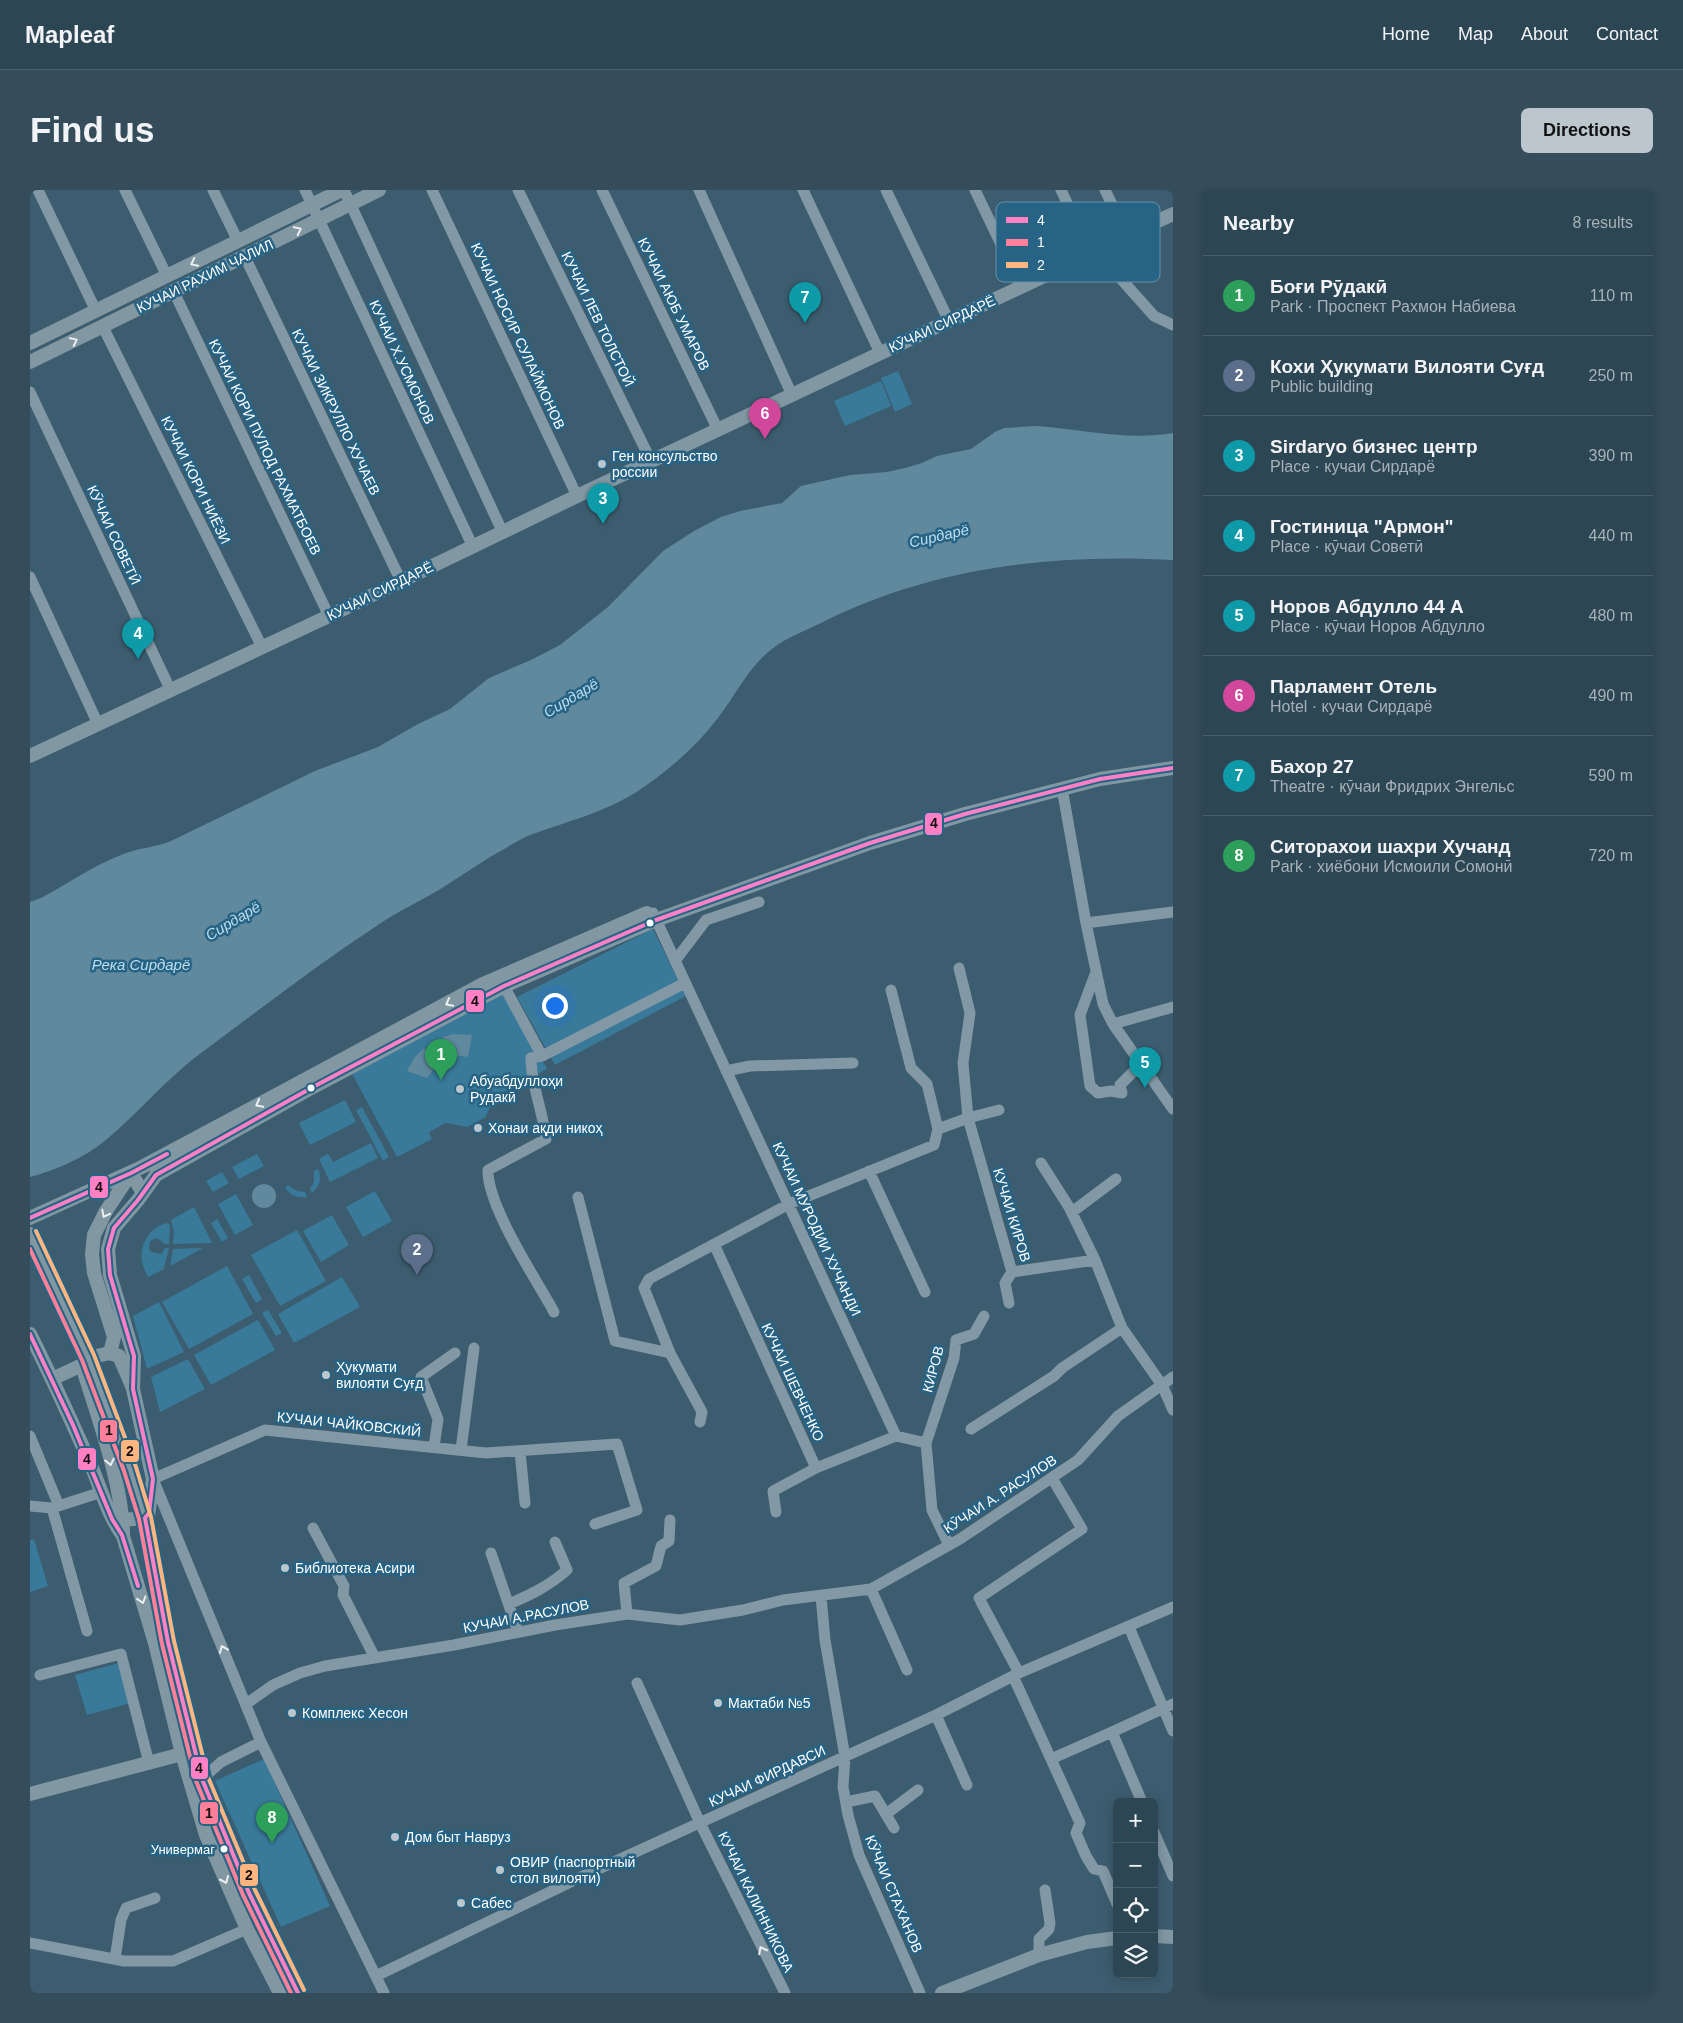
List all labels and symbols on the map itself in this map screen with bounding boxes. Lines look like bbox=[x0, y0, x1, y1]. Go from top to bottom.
legend bbox=[996, 202, 1160, 282]
text: 4 bbox=[1037, 212, 1045, 228]
one-way arrow bbox=[293, 226, 302, 237]
text: 1 bbox=[1037, 234, 1045, 250]
street label: КУЧАИ АЮБ УМАРОВ bbox=[635, 235, 713, 373]
street label: КУЧАИ РАХИМ ЧАЛИЛ bbox=[134, 236, 276, 316]
street label: КУЧАИ НОСИР СУЛАЙМОНОВ bbox=[468, 240, 569, 432]
street label: КУЧАИ ЛЕВ ТОЛСТОЙ bbox=[558, 249, 639, 389]
one-way arrow bbox=[190, 257, 199, 267]
text: 2 bbox=[1037, 257, 1045, 273]
pin: 7 bbox=[789, 282, 821, 323]
street label: КӮЧАИ СИРДАРЁ bbox=[886, 292, 998, 356]
street label: КУЧАИ Х.УСМОНОВ bbox=[366, 298, 438, 426]
street label: КУЧАИ ЗИКРУЛЛО ХУЧАЕВ bbox=[289, 326, 383, 498]
one-way arrow bbox=[69, 336, 78, 347]
street label: КУЧАИ КОРИ ПУЛОД РАХМАТБОЕВ bbox=[206, 337, 324, 557]
pin: 6 bbox=[749, 398, 781, 439]
street label: КУЧАИ КОРИ НИЁЗИ bbox=[158, 414, 234, 546]
place label: Ген консульство россии bbox=[612, 448, 718, 480]
marker: Ген консульство россии bbox=[596, 458, 608, 470]
street label: КӮЧАИ СОВЕТӢ bbox=[84, 483, 144, 587]
pin: 3 bbox=[587, 483, 619, 524]
water label: Сирдарё bbox=[907, 520, 970, 551]
street label: КУЧАИ СИРДАРЁ bbox=[324, 558, 436, 624]
pin: 4 bbox=[122, 618, 154, 659]
water label: Сирдарё bbox=[540, 675, 601, 721]
line badge: 4 bbox=[924, 812, 943, 836]
text: 4 bbox=[930, 815, 938, 831]
water label: Сирдарё bbox=[202, 898, 263, 944]
unlabelled marker bbox=[645, 918, 655, 928]
water label: Река Сирдарё bbox=[92, 956, 190, 973]
line badge: 4 bbox=[465, 989, 485, 1013]
text: 4 bbox=[471, 993, 479, 1009]
your location bbox=[542, 993, 568, 1019]
one-way arrow bbox=[445, 997, 454, 1007]
pin: 1 bbox=[425, 1039, 457, 1080]
pin: 5 bbox=[1129, 1047, 1161, 1088]
place label: Абуабдуллоҳи Рудакӣ bbox=[470, 1073, 563, 1105]
unlabelled marker bbox=[306, 1083, 316, 1093]
marker: Абуабдуллоҳи Рудакӣ bbox=[454, 1083, 466, 1095]
one-way arrow bbox=[255, 1098, 264, 1108]
place label: Хонаи ақди никоҳ bbox=[488, 1120, 603, 1136]
marker: Хонаи ақди никоҳ bbox=[472, 1122, 484, 1134]
street label: КУЧАИ МУРОДИИ ХУЧАНДИ bbox=[770, 1139, 864, 1319]
street label: КУЧАИ КИРОВ bbox=[990, 1166, 1034, 1264]
line badge: 4 bbox=[89, 1175, 109, 1199]
text: 4 bbox=[95, 1179, 103, 1195]
one-way arrow bbox=[101, 1209, 111, 1218]
pin: 2 bbox=[401, 1234, 433, 1275]
street label: КУЧАИ ШЕВЧЕНКО bbox=[759, 1320, 827, 1444]
street label: КИРОВ bbox=[919, 1344, 947, 1394]
place label: Ҳукумати вилояти Суғд bbox=[336, 1359, 423, 1391]
marker: Ҳукумати вилояти Суғд bbox=[320, 1369, 332, 1381]
street label: КУЧАИ ЧАЙКОВСКИЙ bbox=[276, 1407, 422, 1440]
line badge: 1 bbox=[99, 1419, 118, 1443]
text: 1 bbox=[105, 1422, 113, 1438]
line badge: 2 bbox=[120, 1439, 140, 1463]
text: 2 bbox=[126, 1443, 134, 1459]
line badge: 4 bbox=[77, 1447, 97, 1471]
text: 4 bbox=[83, 1451, 91, 1467]
street label: КӮЧАИ А. РАСУЛОВ bbox=[940, 1451, 1060, 1537]
one-way arrow bbox=[105, 1458, 115, 1467]
place label: Библиотека Асири bbox=[295, 1560, 415, 1576]
marker: Библиотека Асири bbox=[279, 1562, 291, 1574]
one-way arrow bbox=[136, 1595, 146, 1603]
street label: КУЧАИ А.РАСУЛОВ bbox=[462, 1596, 590, 1636]
one-way arrow bbox=[218, 1645, 229, 1654]
place label: Мактаби №5 bbox=[728, 1695, 811, 1711]
marker: Мактаби №5 bbox=[712, 1697, 724, 1709]
place label: Комплекс Хесон bbox=[302, 1705, 408, 1721]
marker: Комплекс Хесон bbox=[286, 1707, 298, 1719]
street label: КУЧАИ ФИРДАВСИ bbox=[706, 1742, 828, 1810]
line badge: 4 bbox=[190, 1756, 209, 1780]
text: 4 bbox=[195, 1760, 203, 1776]
line badge: 1 bbox=[199, 1801, 219, 1825]
pin: 8 bbox=[256, 1802, 288, 1843]
text: 1 bbox=[205, 1805, 213, 1821]
place label: Дом быт Навруз bbox=[405, 1829, 511, 1845]
street label: КУЧАИ КАЛИННИКОВА bbox=[715, 1829, 797, 1975]
marker: Дом быт Навруз bbox=[389, 1831, 401, 1843]
street label: КӮЧАИ СТАХАНОВ bbox=[862, 1833, 926, 1955]
place label: Универмаг bbox=[151, 1842, 215, 1857]
marker: Универмаг bbox=[219, 1844, 229, 1854]
place label: ОВИР (паспортный стол вилояти) bbox=[510, 1854, 635, 1886]
line badge: 2 bbox=[239, 1863, 259, 1887]
marker: ОВИР (паспортный стол вилояти) bbox=[494, 1864, 506, 1876]
text: 2 bbox=[245, 1867, 253, 1883]
one-way arrow bbox=[219, 1875, 230, 1884]
place label: Сабес bbox=[471, 1895, 512, 1911]
marker: Сабес bbox=[455, 1897, 467, 1909]
one-way arrow bbox=[758, 1946, 768, 1955]

